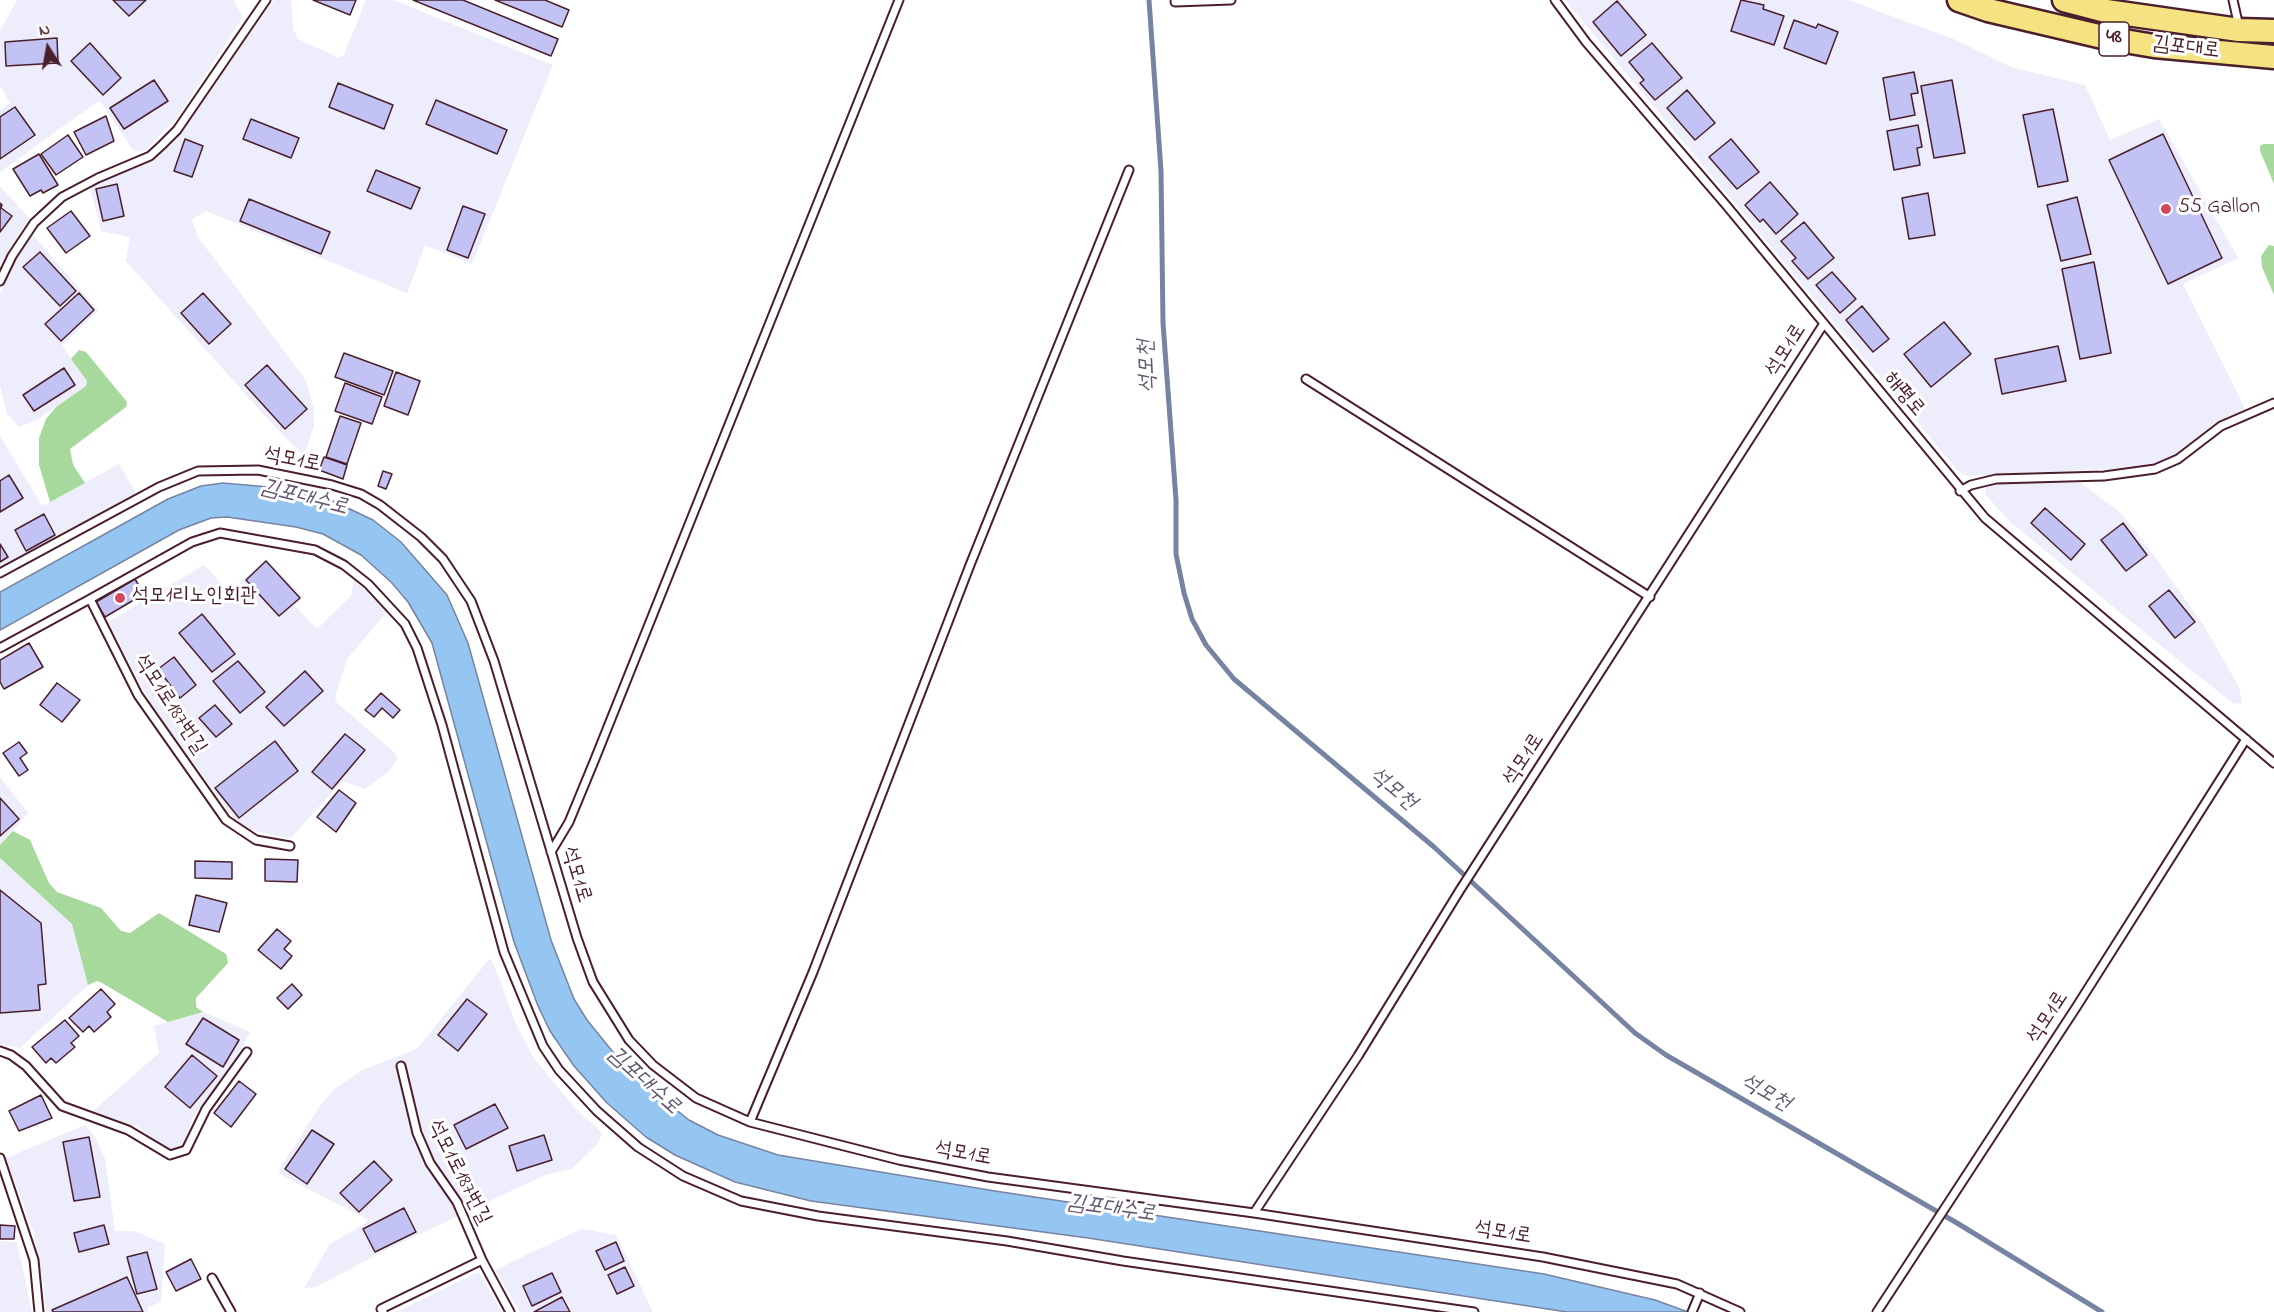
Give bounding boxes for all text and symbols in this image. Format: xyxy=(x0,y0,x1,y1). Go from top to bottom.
north arrow xyxy=(18,18,78,78)
text: N xyxy=(37,18,52,43)
road number: 48 xyxy=(2099,22,2129,56)
street label: 김포대로 xyxy=(2151,32,2221,66)
place label: 55 Gallon xyxy=(2178,196,2260,222)
marker: 55 Gallon xyxy=(2159,202,2173,216)
street label: 석모1로 xyxy=(1761,320,1813,382)
water label: 석모천 xyxy=(1134,339,1164,393)
street label: 해평로 xyxy=(1877,367,1929,423)
street label: 석모1로 xyxy=(261,443,323,479)
water label: 김포대수로 xyxy=(258,475,350,523)
place label: 석모1리노인회관 xyxy=(132,585,257,611)
marker: 석모1리노인회관 xyxy=(113,591,127,605)
street label: 석모1로187번길 xyxy=(127,650,211,760)
street label: 석모1로 xyxy=(1499,729,1551,791)
water label: 석모천 xyxy=(1363,763,1421,817)
street label: 석모1로 xyxy=(555,844,595,906)
street label: 석모1로 xyxy=(2023,987,2075,1049)
water label: 김포대수로 xyxy=(601,1043,685,1121)
water label: 석모천 xyxy=(1735,1069,1795,1119)
street label: 석모1로187번길 xyxy=(421,1116,495,1230)
street label: 석모1로 xyxy=(933,1138,993,1172)
water label: 김포대수로 xyxy=(1065,1191,1157,1229)
street label: 석모1로 xyxy=(1473,1217,1533,1251)

